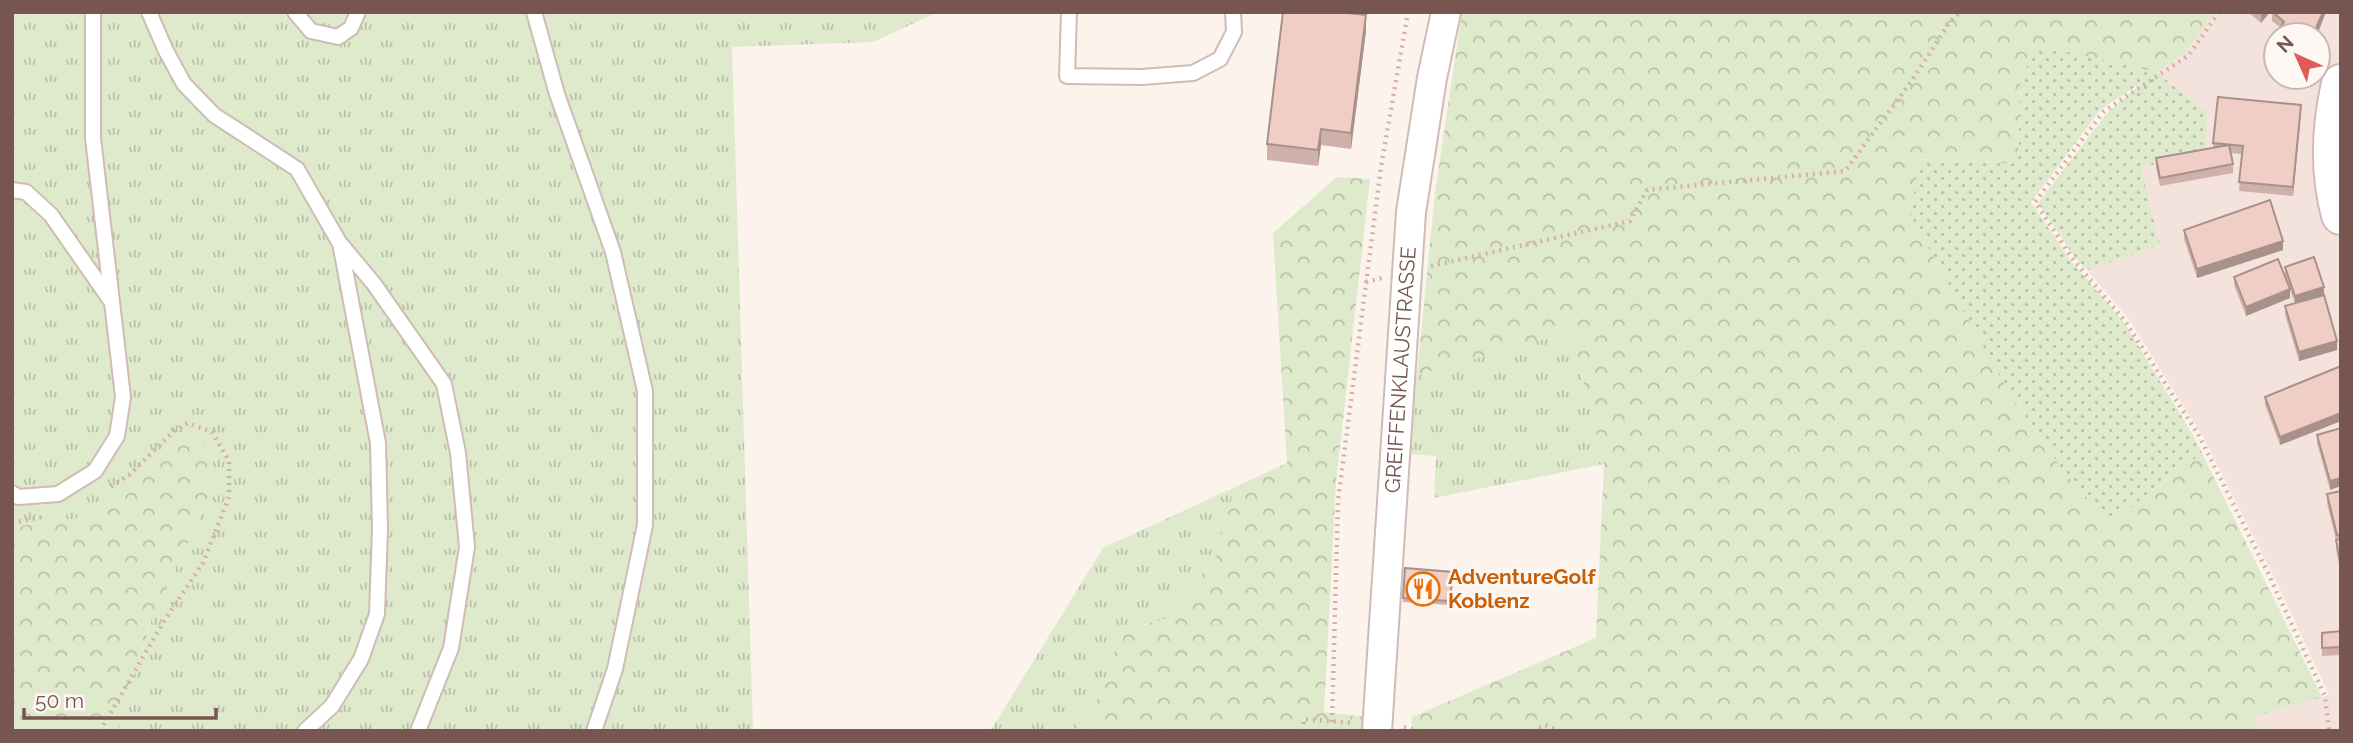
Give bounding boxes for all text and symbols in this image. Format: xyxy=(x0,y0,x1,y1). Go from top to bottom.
north arrow xyxy=(2262,21,2332,91)
text: N xyxy=(2272,31,2298,57)
street label: GREIFFENKLAUSTRASSE xyxy=(1380,246,1421,494)
place label: AdventureGolf Koblenz xyxy=(1448,564,1597,613)
restaurant icon: AdventureGolf Koblenz xyxy=(1404,570,1442,608)
scale bar xyxy=(24,676,217,720)
text: 50 m xyxy=(35,688,84,713)

